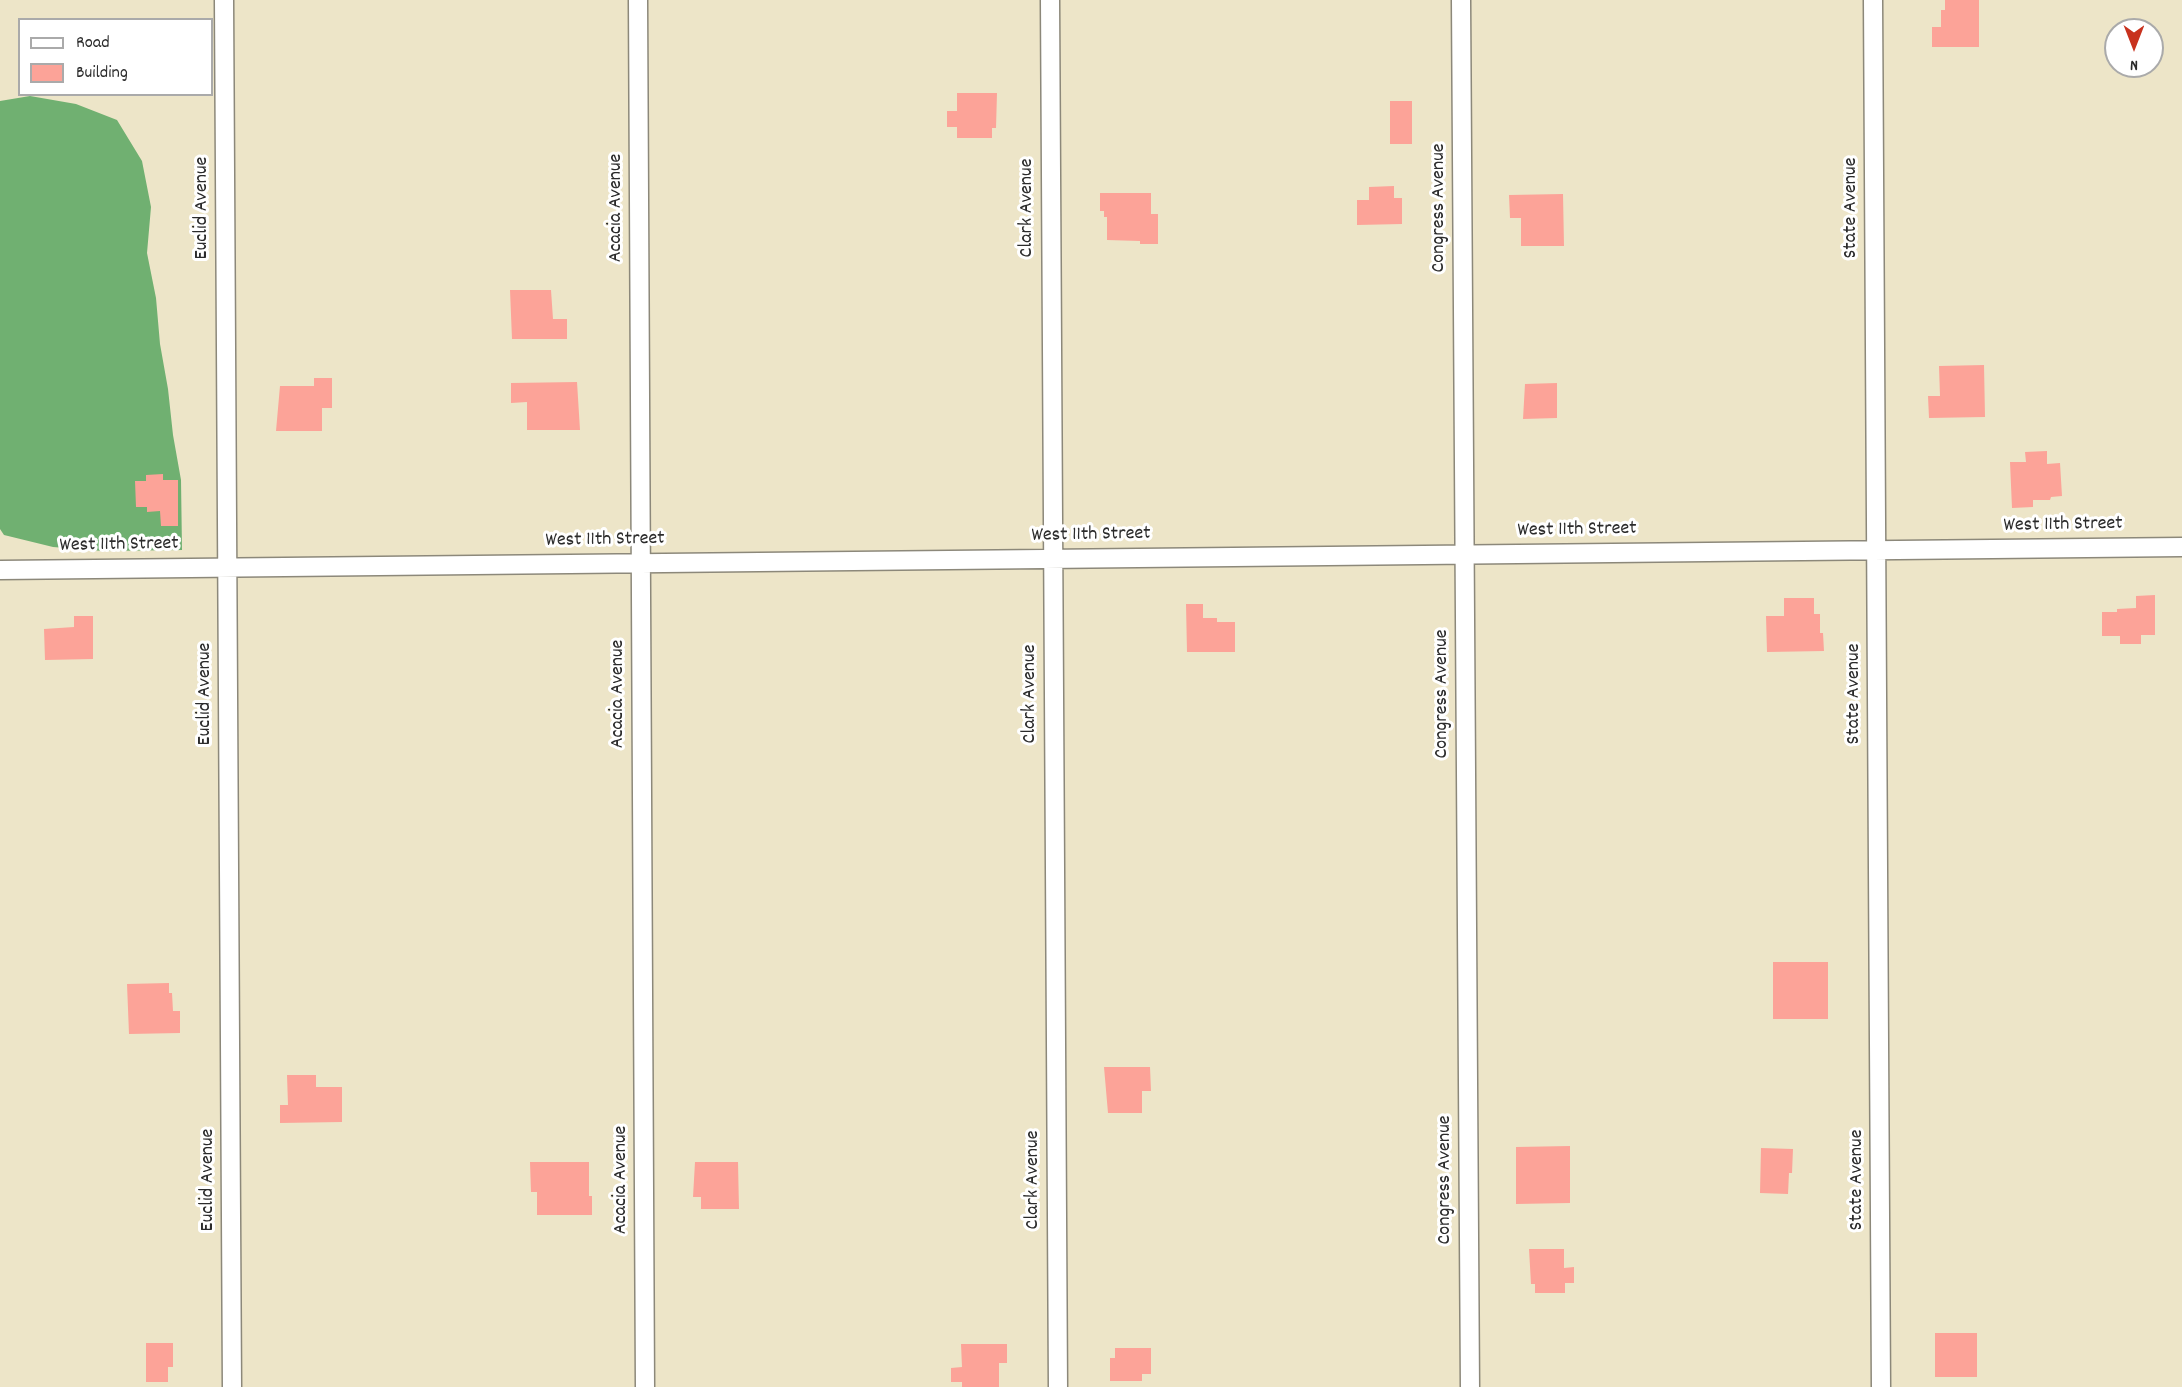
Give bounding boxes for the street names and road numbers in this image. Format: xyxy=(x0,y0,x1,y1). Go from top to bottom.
street label: Congress Avenue xyxy=(1428,143,1452,273)
street label: Acacia Avenue xyxy=(605,154,629,262)
street label: Euclid Avenue xyxy=(191,157,215,259)
street label: State Avenue xyxy=(1840,157,1864,259)
street label: Clark Avenue xyxy=(1016,159,1040,257)
street label: West 11th Street xyxy=(2003,513,2123,539)
street label: West 11th Street xyxy=(1517,518,1637,544)
street label: West 11th Street xyxy=(1031,523,1151,549)
street label: West 11th Street xyxy=(545,528,665,554)
street label: West 11th Street xyxy=(59,533,179,559)
street label: Congress Avenue xyxy=(1431,629,1455,759)
street label: Acacia Avenue xyxy=(607,640,631,748)
street label: Euclid Avenue xyxy=(194,643,218,745)
street label: State Avenue xyxy=(1843,643,1867,745)
street label: Clark Avenue xyxy=(1019,645,1043,743)
street label: Congress Avenue xyxy=(1434,1115,1458,1245)
street label: Acacia Avenue xyxy=(610,1126,634,1234)
street label: Euclid Avenue xyxy=(197,1129,221,1231)
street label: State Avenue xyxy=(1846,1129,1870,1231)
street label: Clark Avenue xyxy=(1022,1131,1046,1229)

